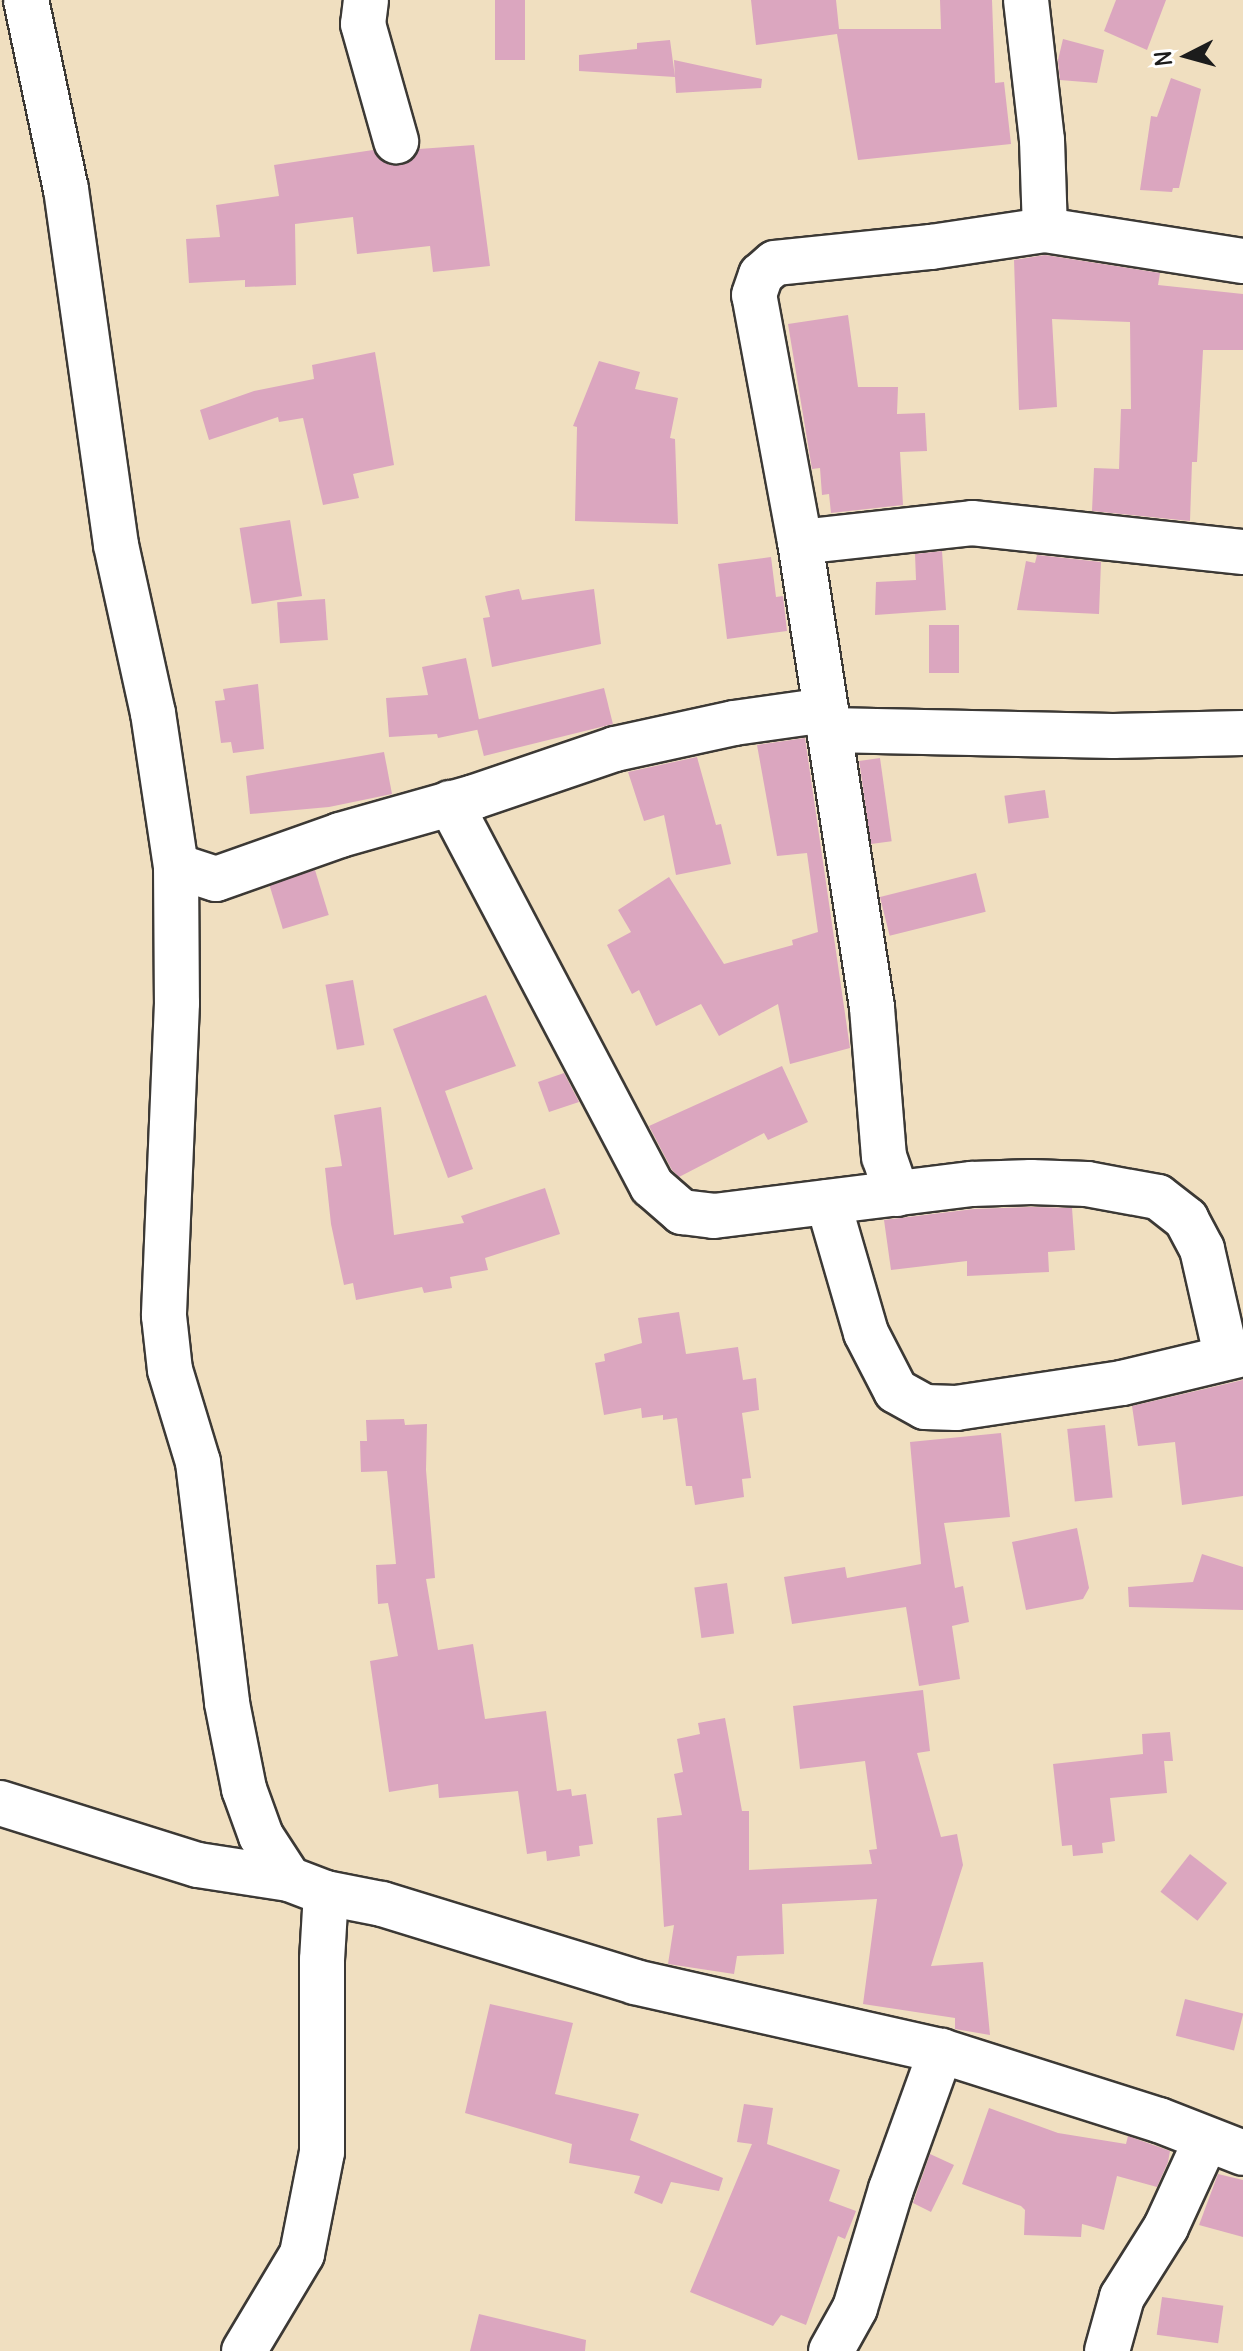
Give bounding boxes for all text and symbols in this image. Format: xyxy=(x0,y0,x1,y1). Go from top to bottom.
north arrow xyxy=(1147,16,1227,96)
text: N xyxy=(1148,49,1178,68)

